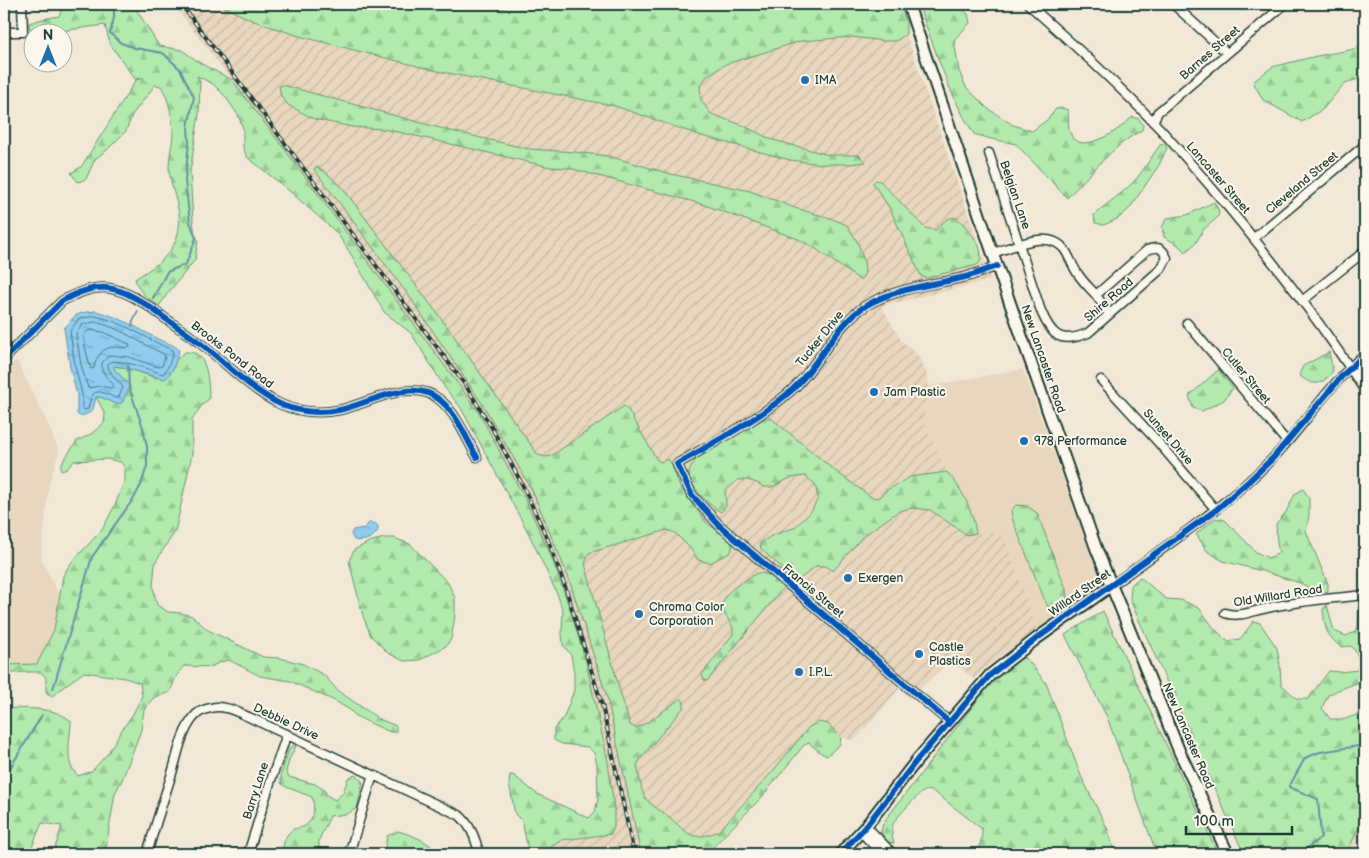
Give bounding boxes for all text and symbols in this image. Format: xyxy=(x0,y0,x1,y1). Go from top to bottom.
north arrow xyxy=(22,22,72,72)
street label: Barnes Street xyxy=(1177,22,1244,83)
text: N xyxy=(43,27,53,44)
place label: IMA xyxy=(815,73,837,88)
marker: IMA xyxy=(799,74,811,86)
street label: Lancaster Street xyxy=(1183,139,1253,217)
street label: Cleveland Street xyxy=(1263,148,1341,218)
street label: Belgian Lane xyxy=(996,159,1034,231)
street label: Shire Road xyxy=(1081,275,1137,325)
street label: New Lancaster Road xyxy=(1017,303,1069,415)
street label: Tucker Drive xyxy=(793,308,847,370)
street label: Brooks Pond Road xyxy=(188,318,276,392)
street label: Cutler Street xyxy=(1218,345,1274,407)
place label: Jam Plastic xyxy=(884,385,946,400)
marker: Jam Plastic xyxy=(868,386,880,398)
street label: Sunset Drive xyxy=(1140,406,1196,468)
place label: 978 Performance xyxy=(1034,434,1127,449)
marker: 978 Performance xyxy=(1018,435,1030,447)
street label: Francis Street xyxy=(779,561,847,621)
street label: Willard Street xyxy=(1046,566,1114,620)
place label: Exergen xyxy=(858,571,903,586)
marker: Exergen xyxy=(842,572,854,584)
street label: Old Willard Road xyxy=(1232,582,1324,610)
place label: Chroma Color Corporation xyxy=(649,600,725,629)
marker: Chroma Color Corporation xyxy=(633,608,645,620)
place label: Castle Plastics xyxy=(929,640,971,669)
marker: Castle Plastics xyxy=(913,648,925,660)
place label: I.P.L. xyxy=(809,665,833,680)
marker: I.P.L. xyxy=(793,666,805,678)
street label: New Lancaster Road xyxy=(1159,681,1217,791)
street label: Debbie Drive xyxy=(251,700,321,744)
street label: Barry Lane xyxy=(240,760,272,822)
scale bar xyxy=(1186,803,1293,835)
text: 100 m xyxy=(1194,812,1234,831)

